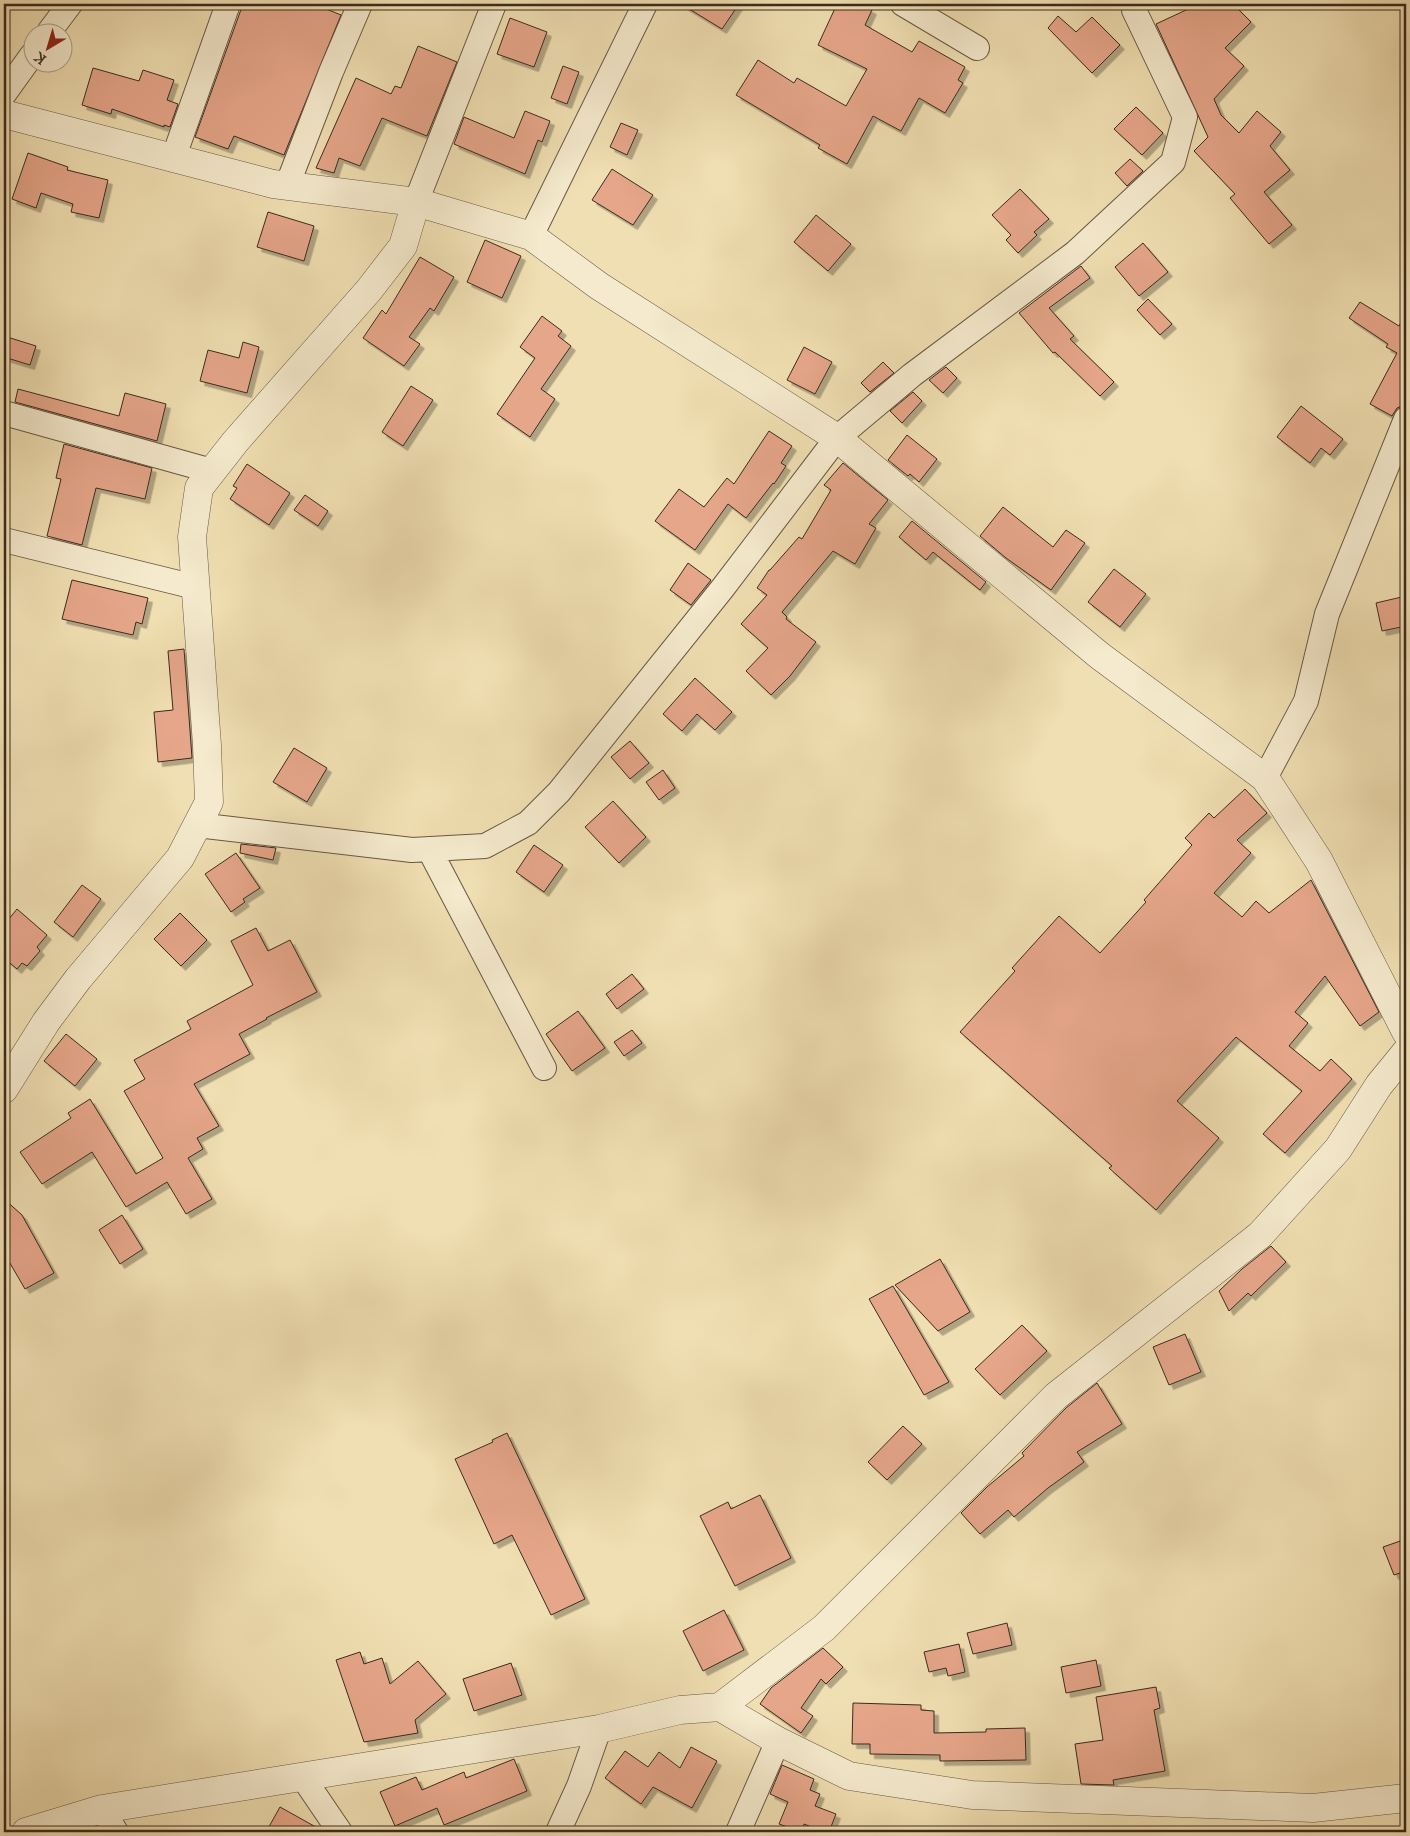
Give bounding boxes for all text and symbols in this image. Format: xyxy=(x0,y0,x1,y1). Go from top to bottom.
north arrow xyxy=(22,22,72,72)
text: K xyxy=(30,45,51,68)

